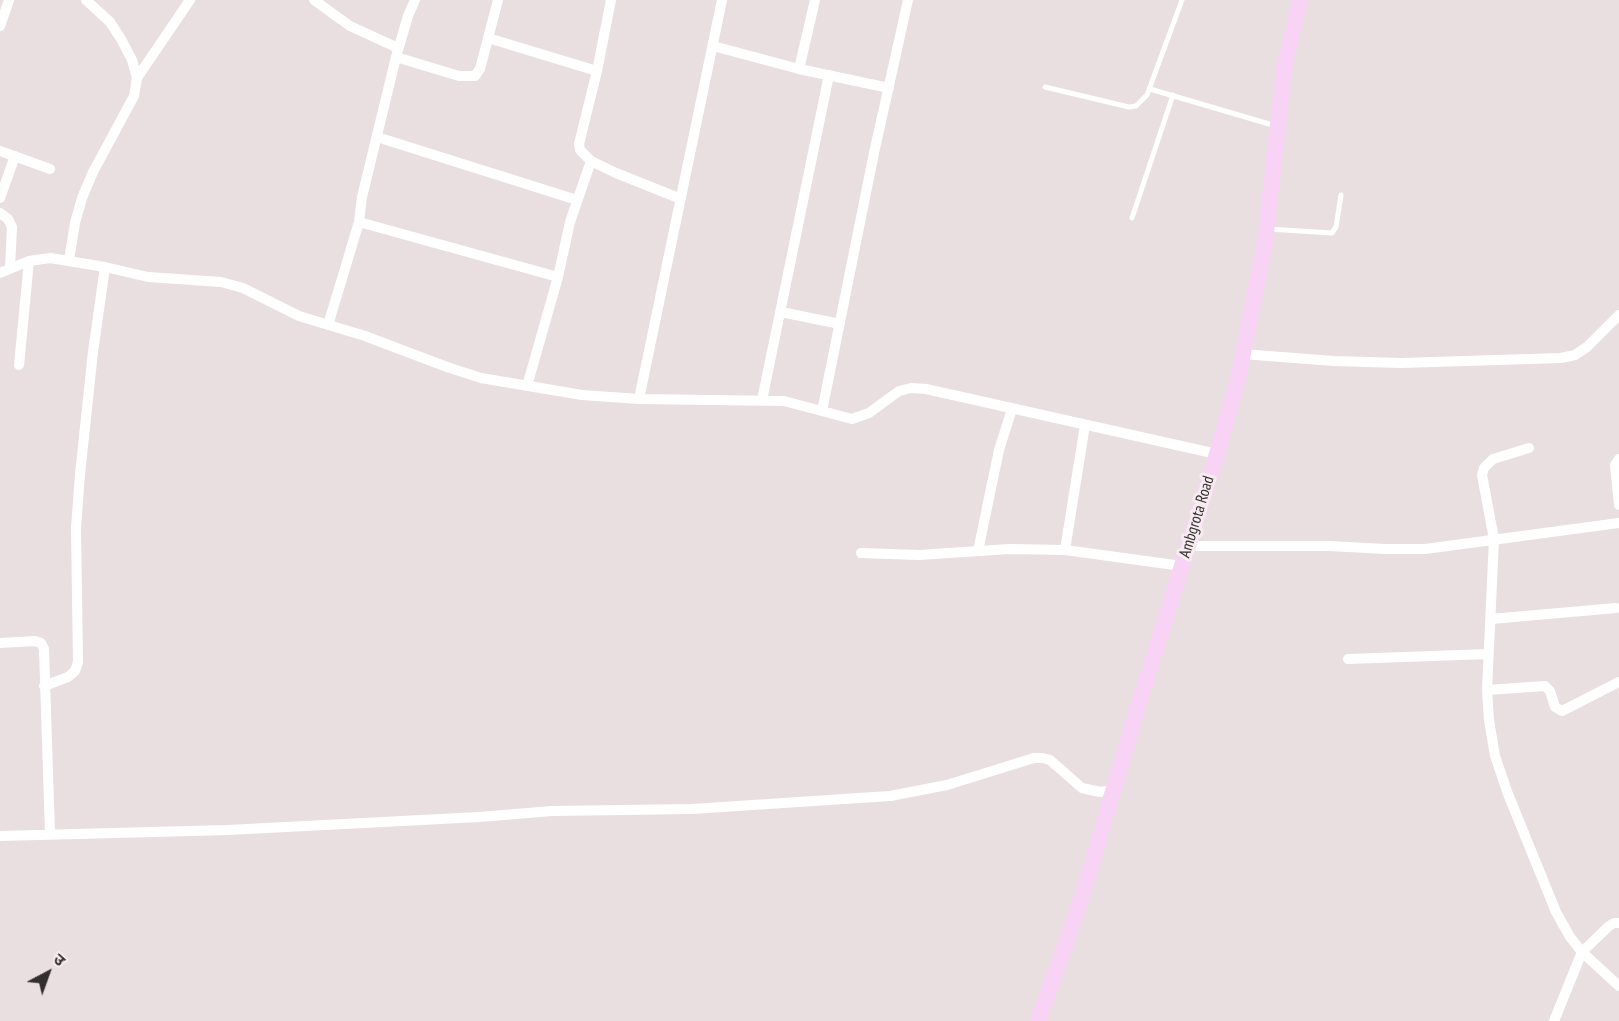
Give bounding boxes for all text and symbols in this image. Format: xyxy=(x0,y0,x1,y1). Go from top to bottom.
street label: Ambgrota Road xyxy=(1175,474,1219,560)
north arrow xyxy=(18,943,78,1003)
text: उ xyxy=(50,949,70,970)

